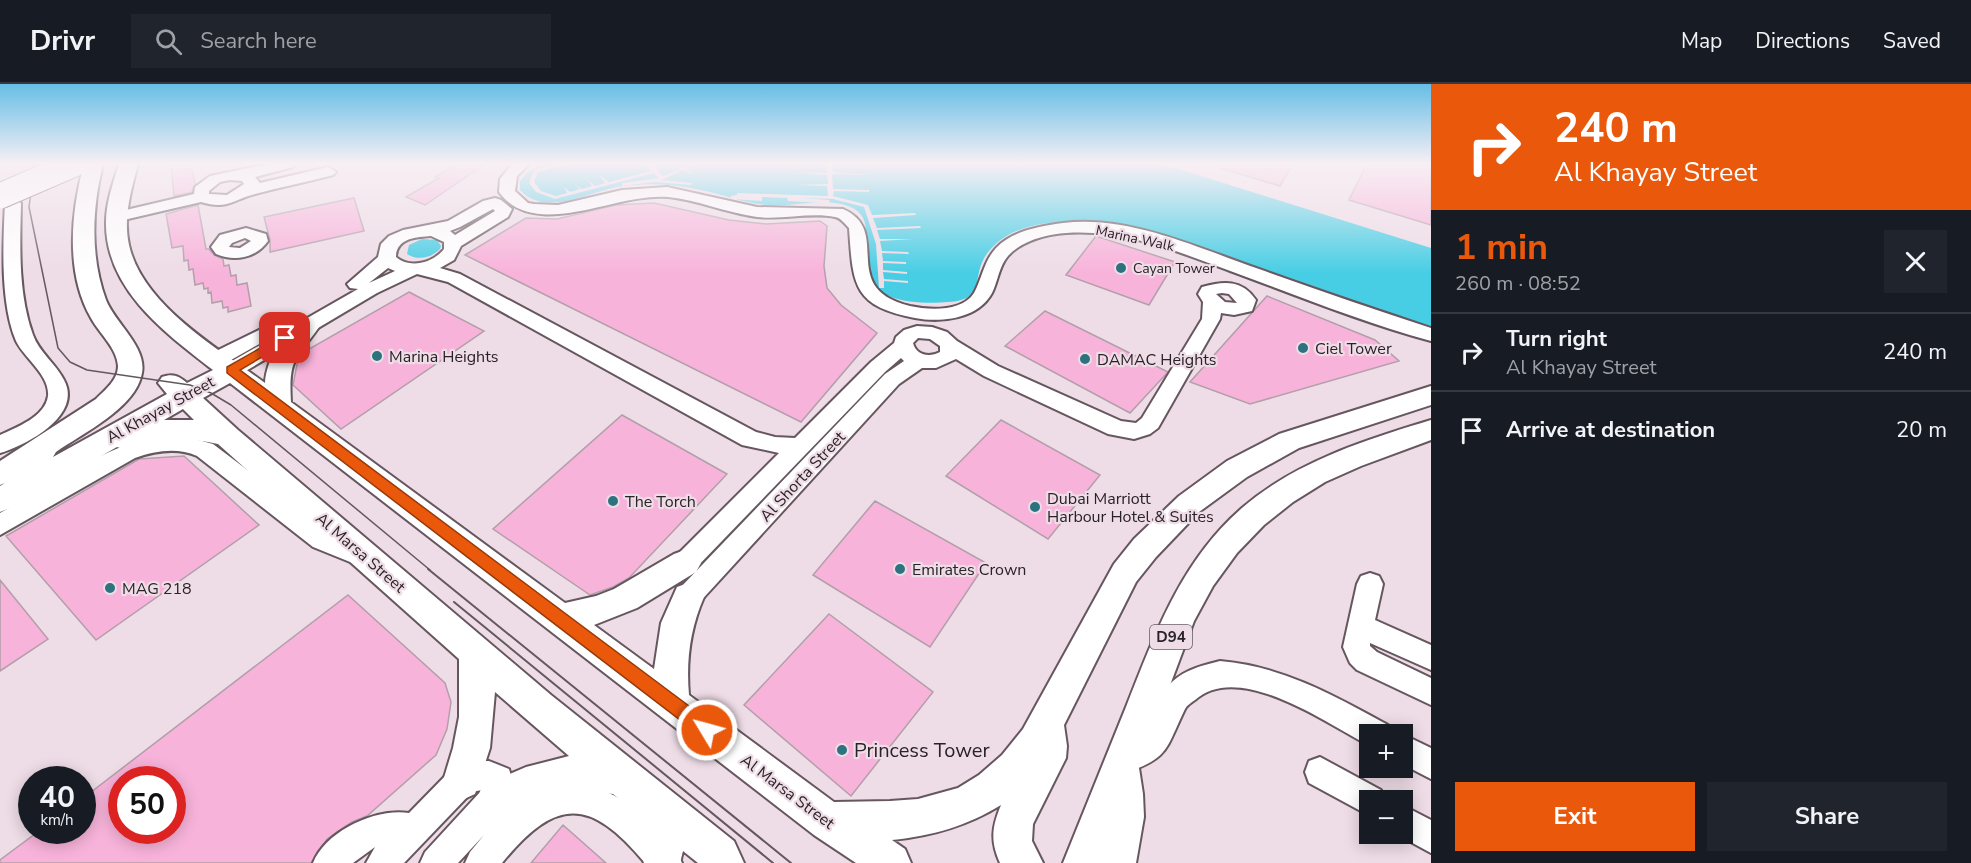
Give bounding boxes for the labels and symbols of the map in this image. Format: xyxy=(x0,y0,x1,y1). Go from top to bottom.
street label: Marina Walk xyxy=(1094,221,1177,256)
place label: Cayan Tower xyxy=(1133,259,1215,278)
marker: Cayan Tower xyxy=(1114,261,1128,275)
pin xyxy=(259,312,310,363)
place label: Ciel Tower xyxy=(1315,338,1392,360)
marker: Ciel Tower xyxy=(1296,341,1310,355)
place label: Marina Heights xyxy=(389,346,498,368)
marker: Marina Heights xyxy=(370,349,384,363)
place label: DAMAC Heights xyxy=(1097,349,1217,371)
marker: DAMAC Heights xyxy=(1078,352,1092,366)
street label: Al Khayay Street xyxy=(102,371,219,449)
street label: Al Shorta Street xyxy=(755,426,851,527)
place label: Dubai Marriott Harbour Hotel & Suites xyxy=(1047,488,1214,528)
place label: The Torch xyxy=(625,491,696,513)
marker: The Torch xyxy=(606,494,620,508)
marker: Dubai Marriott Harbour Hotel & Suites xyxy=(1028,500,1042,514)
street label: Al Marsa Street xyxy=(311,508,410,598)
place label: Emirates Crown xyxy=(912,559,1026,581)
marker: Emirates Crown xyxy=(893,562,907,576)
place label: MAG 218 xyxy=(122,578,192,600)
marker: MAG 218 xyxy=(103,581,117,595)
road number: D94 xyxy=(1150,625,1192,649)
position arrow xyxy=(675,698,739,762)
place label: Princess Tower xyxy=(854,737,990,764)
marker: Princess Tower xyxy=(835,743,849,757)
street label: Al Marsa Street xyxy=(736,749,839,835)
speed limit sign: 50 xyxy=(108,766,186,844)

